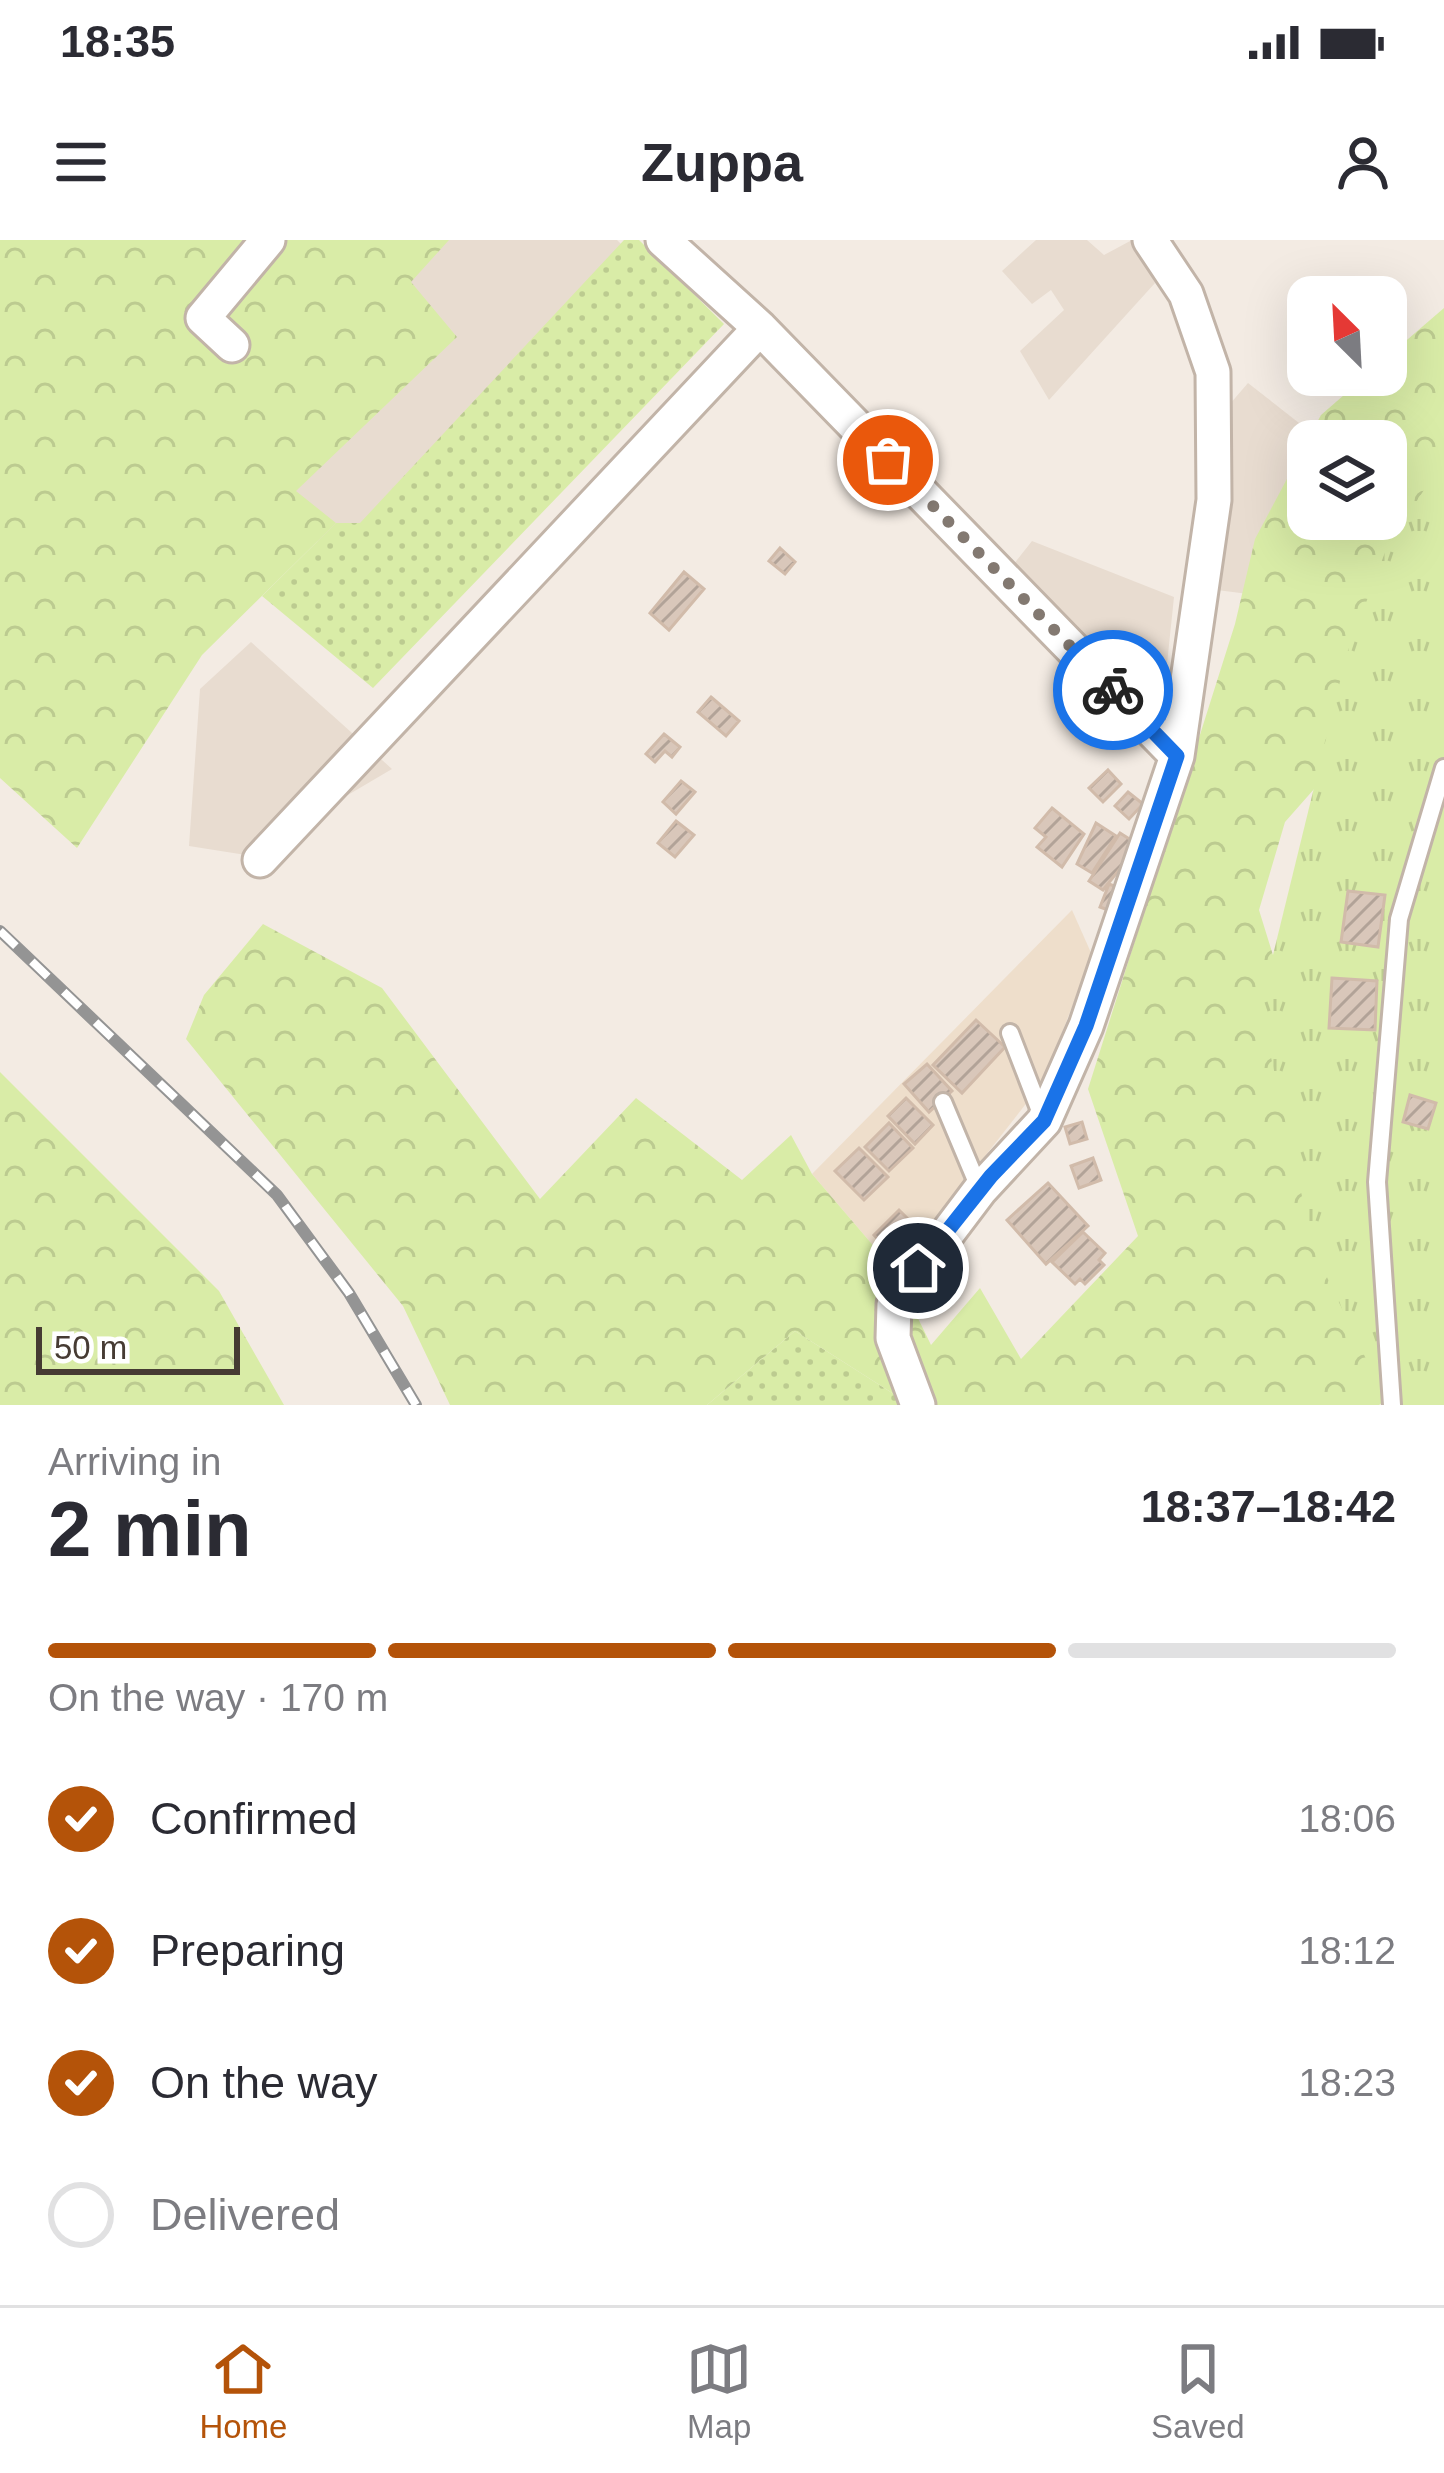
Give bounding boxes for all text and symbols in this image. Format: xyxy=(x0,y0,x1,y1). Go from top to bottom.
text: 18:35 xyxy=(60,16,175,67)
icon: menu xyxy=(48,129,114,195)
icon: person xyxy=(1330,129,1396,195)
text: Zuppa xyxy=(641,132,803,192)
north arrow xyxy=(1287,276,1407,396)
map controls xyxy=(1287,276,1407,540)
pin xyxy=(837,409,939,511)
button: layers xyxy=(1287,420,1407,540)
icon: bag xyxy=(855,427,921,493)
courier xyxy=(1053,630,1173,750)
icon: bike xyxy=(1080,657,1146,723)
pin xyxy=(867,1217,969,1319)
icon: home xyxy=(885,1235,951,1301)
scale bar xyxy=(36,1321,240,1374)
text: 50 m xyxy=(54,1329,127,1366)
text: Arriving in xyxy=(48,1440,221,1483)
text: 18:37–18:42 xyxy=(1141,1481,1396,1532)
text: 2 min xyxy=(48,1485,252,1573)
text: On the way · 170 m xyxy=(48,1676,388,1719)
icon: check xyxy=(48,1786,114,1852)
text: Confirmed xyxy=(150,1793,358,1844)
text: 18:06 xyxy=(1298,1797,1396,1840)
icon: check xyxy=(48,1918,114,1984)
text: Preparing xyxy=(150,1925,345,1976)
text: 18:12 xyxy=(1298,1929,1396,1972)
icon: check xyxy=(48,2050,114,2116)
text: On the way xyxy=(150,2057,378,2108)
text: 18:23 xyxy=(1298,2061,1396,2104)
text: Delivered xyxy=(150,2189,340,2240)
tab: Home xyxy=(199,2336,287,2446)
tab: Map xyxy=(686,2336,752,2446)
tab: Saved xyxy=(1151,2336,1245,2446)

